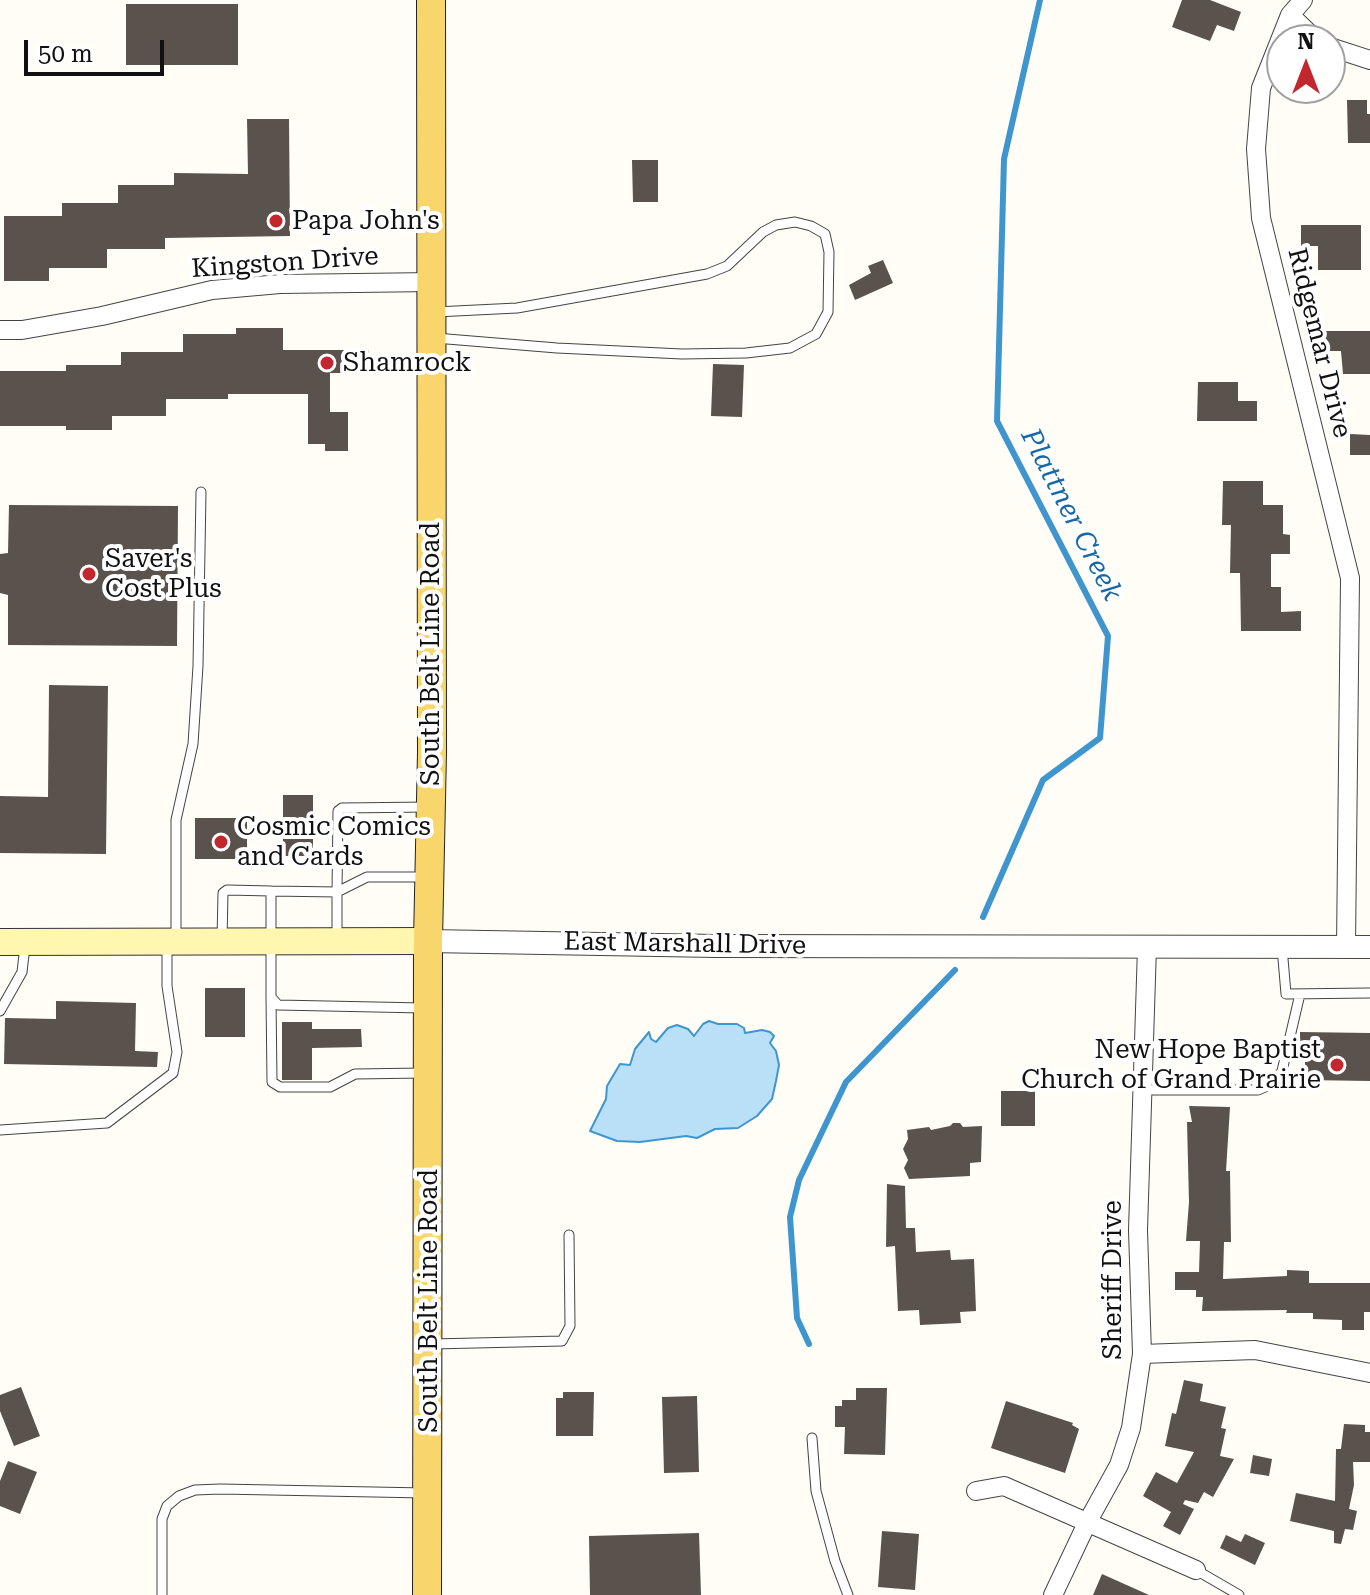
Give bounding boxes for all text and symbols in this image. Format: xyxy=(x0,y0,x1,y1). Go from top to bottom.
scale bar xyxy=(28,24,168,74)
north arrow xyxy=(1266,24,1346,104)
text: N xyxy=(1298,29,1314,54)
text: 50 m xyxy=(38,40,93,68)
place label: Papa John's xyxy=(292,205,440,237)
marker: Papa John's xyxy=(267,212,285,230)
street label: Kingston Drive xyxy=(190,241,380,285)
street label: Ridgemar Drive xyxy=(1280,245,1358,441)
place label: Shamrock xyxy=(343,347,471,379)
marker: Shamrock xyxy=(318,354,336,372)
water label: Plattner Creek xyxy=(1013,423,1129,607)
street label: South Belt Line Road xyxy=(415,522,447,786)
place label: Saver's Cost Plus xyxy=(105,543,222,604)
marker: Saver's Cost Plus xyxy=(80,565,98,583)
place label: Cosmic Comics and Cards xyxy=(237,811,431,872)
marker: Cosmic Comics and Cards xyxy=(212,833,230,851)
street label: East Marshall Drive xyxy=(563,926,807,962)
place label: New Hope Baptist Church of Grand Prairie xyxy=(1021,1034,1321,1096)
marker: New Hope Baptist Church of Grand Prairie xyxy=(1328,1056,1346,1074)
street label: South Belt Line Road xyxy=(413,1169,445,1433)
street label: Sheriff Drive xyxy=(1097,1200,1129,1360)

